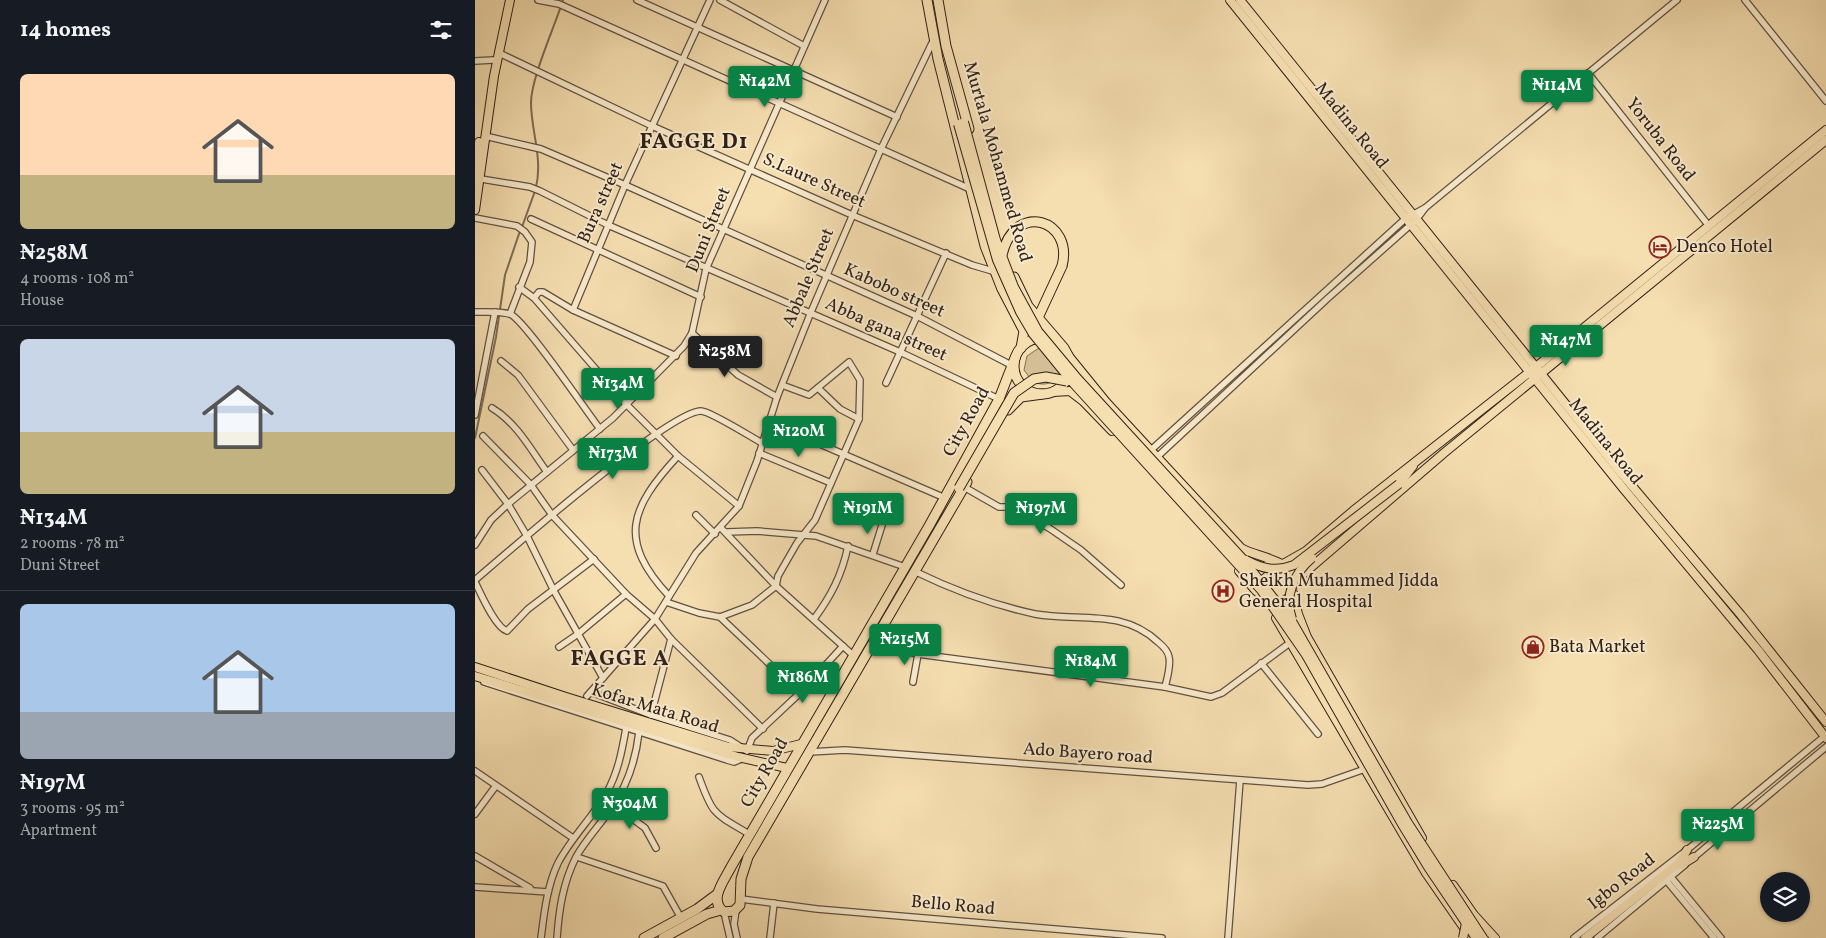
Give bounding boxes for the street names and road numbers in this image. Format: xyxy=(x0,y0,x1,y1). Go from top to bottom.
street label: Murtala Mohammed Road xyxy=(956,59,1038,265)
street label: Madina Road xyxy=(1308,77,1394,175)
street label: Yoruba Road xyxy=(1619,93,1701,187)
street label: S.Laure Street xyxy=(759,147,869,215)
street label: Bura street xyxy=(572,158,630,248)
street label: Duni Street xyxy=(681,183,737,277)
street label: Abbale Street xyxy=(777,224,841,332)
street label: Kabobo street xyxy=(839,258,949,324)
street label: Abba gana street xyxy=(821,292,951,368)
street label: City Road xyxy=(937,382,997,462)
street label: Madina Road xyxy=(1562,393,1648,491)
street label: Kofar Mata Road xyxy=(588,678,722,740)
street label: City Road xyxy=(735,733,795,813)
street label: Ado Bayero road xyxy=(1022,737,1154,771)
street label: Igbo Road xyxy=(1583,848,1661,916)
street label: Bello Road xyxy=(910,890,996,922)

